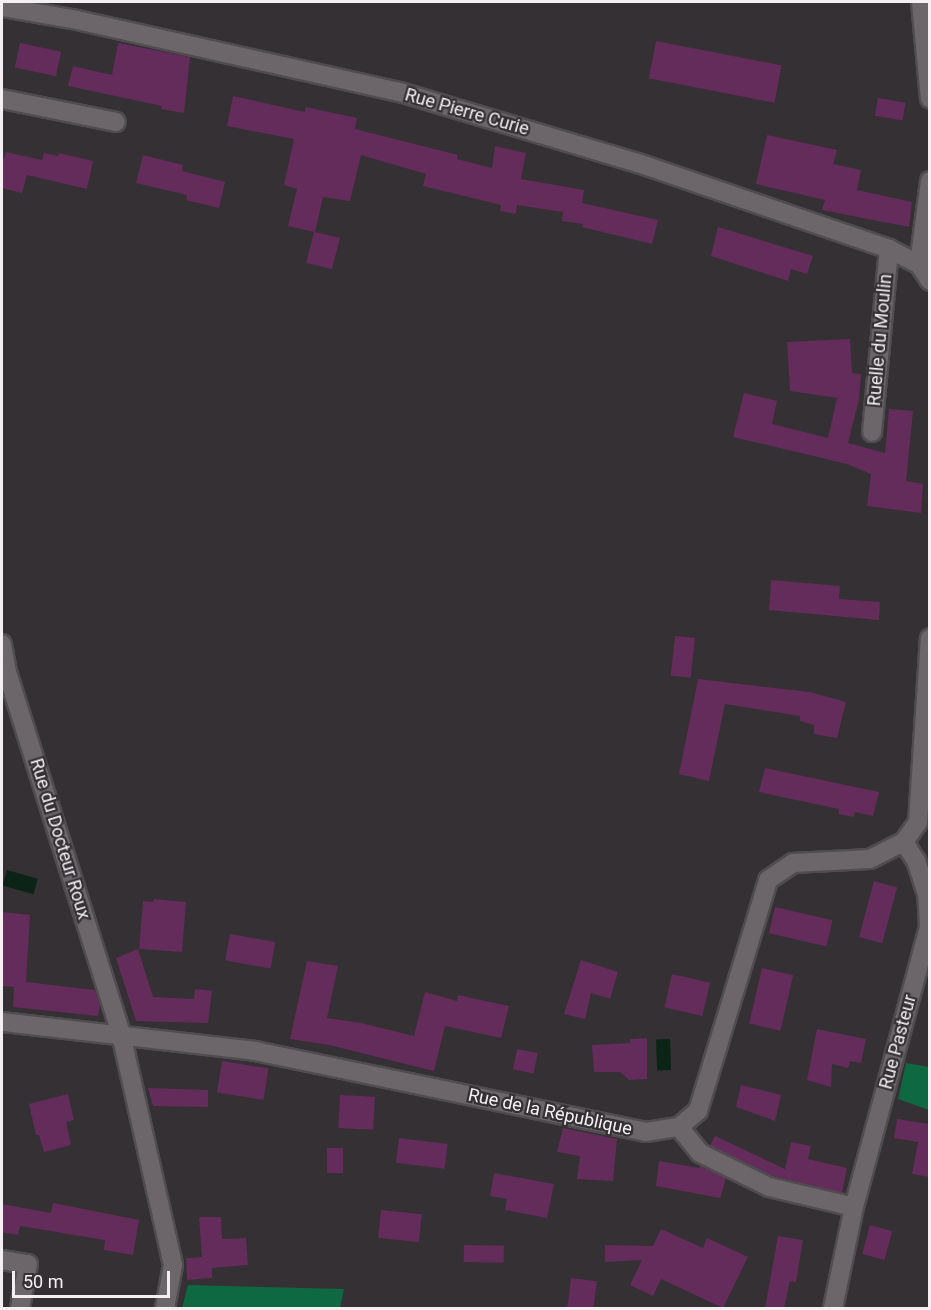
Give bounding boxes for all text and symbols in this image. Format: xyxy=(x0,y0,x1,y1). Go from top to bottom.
street label: Rue Pierre Curie xyxy=(403,84,531,140)
street label: Ruelle du Moulin xyxy=(863,273,897,407)
street label: Rue du Docteur Roux xyxy=(25,756,95,922)
street label: Rue Pasteur xyxy=(875,992,921,1092)
street label: Rue de la République xyxy=(466,1084,634,1140)
scale bar xyxy=(15,1259,172,1297)
text: 50 m xyxy=(23,1271,63,1292)

